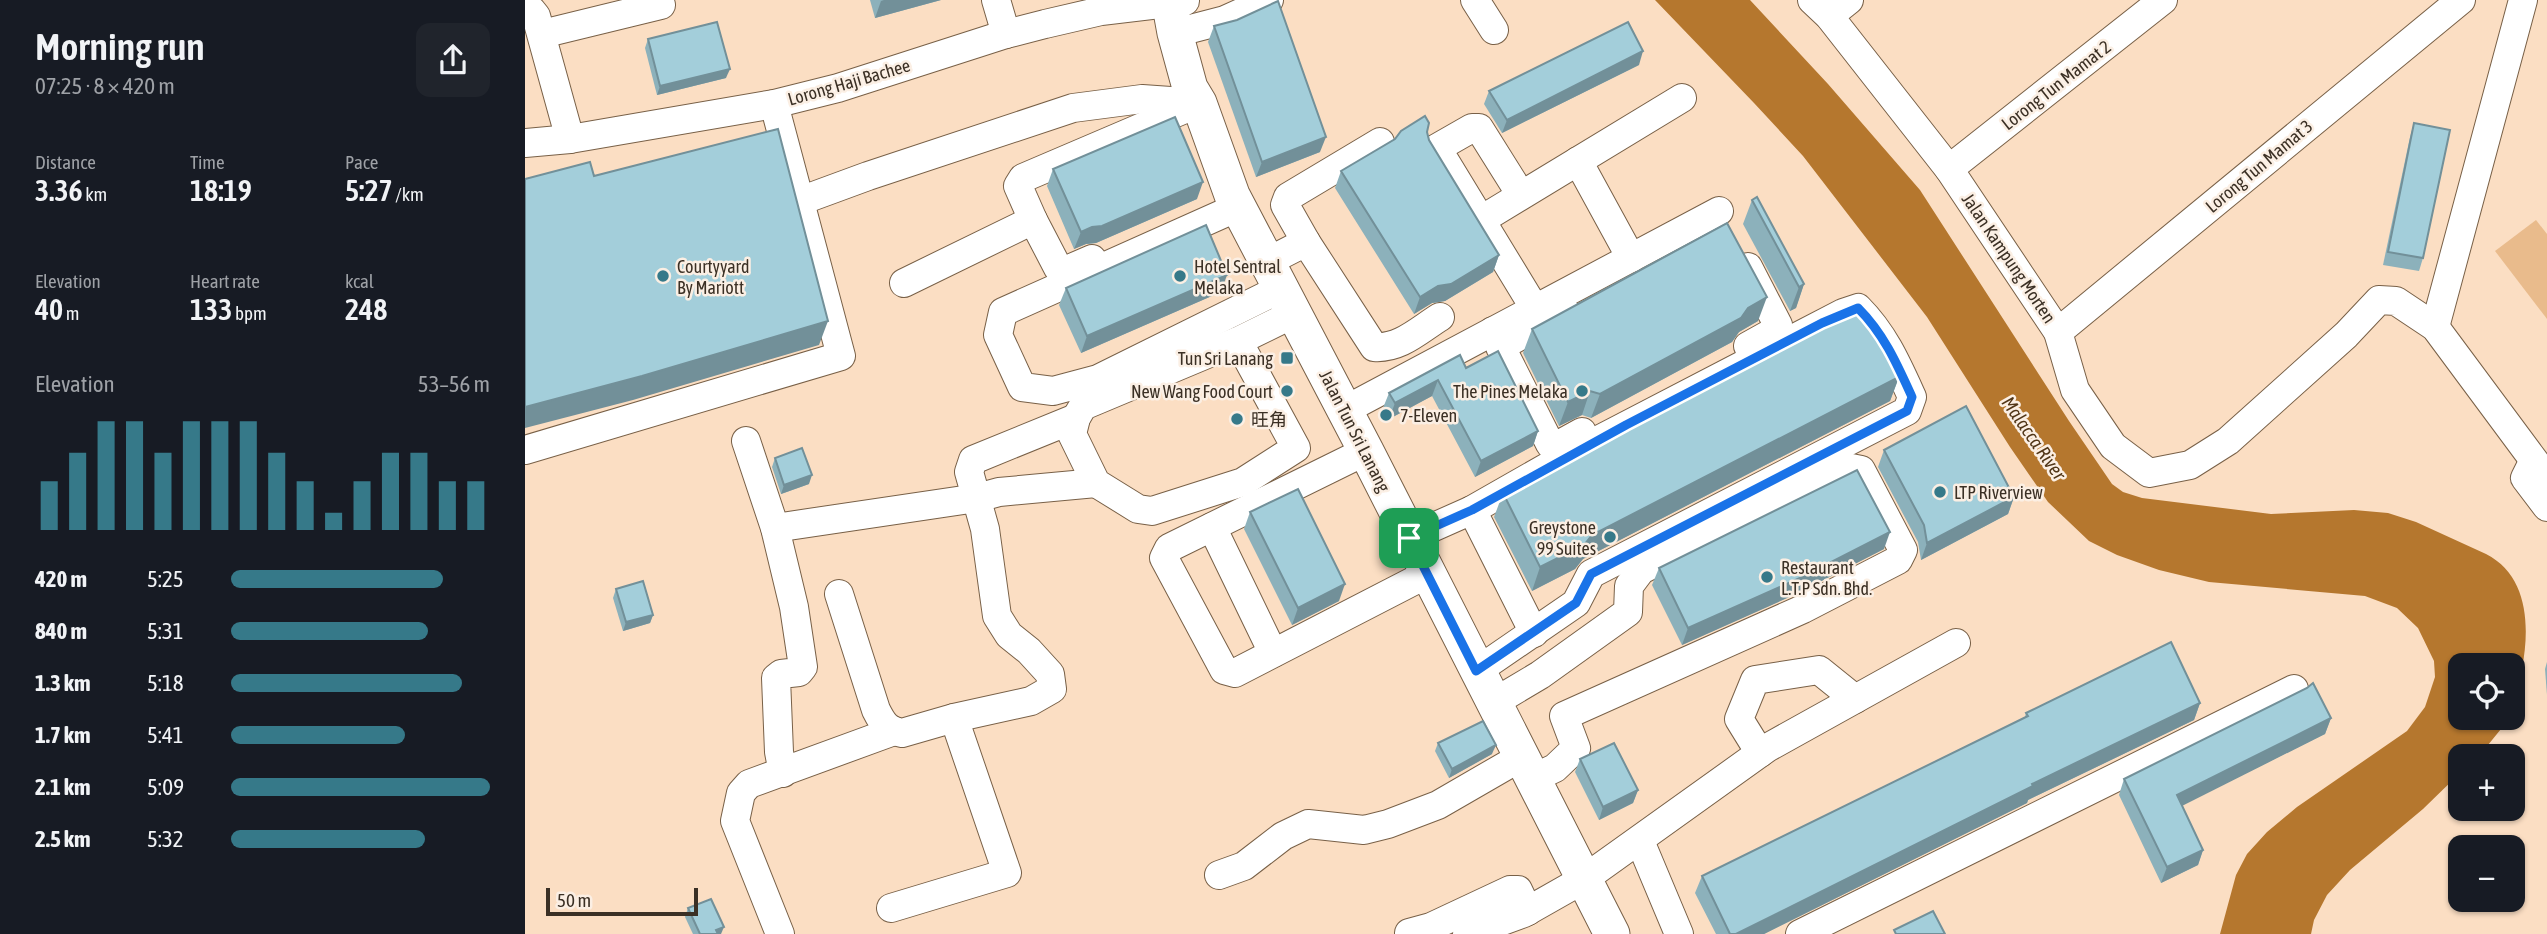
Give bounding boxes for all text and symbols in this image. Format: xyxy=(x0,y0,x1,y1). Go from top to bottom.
button: share xyxy=(416,23,490,97)
text: Morning run xyxy=(35,25,205,68)
street label: Lorong Tun Mamat 2 xyxy=(1997,36,2115,134)
street label: Lorong Haji Bachee xyxy=(785,55,913,109)
text: 07:25 · 8 × 420 m xyxy=(35,73,175,99)
street label: Lorong Tun Mamat 3 xyxy=(2201,115,2317,217)
text: Distance xyxy=(35,151,96,173)
text: Time xyxy=(190,151,225,173)
text: Pace xyxy=(345,151,378,173)
text: 3.36 xyxy=(35,173,83,207)
text: 18:19 xyxy=(190,173,252,207)
text: 5:27 xyxy=(345,173,393,207)
text: km xyxy=(83,183,107,205)
text: /km xyxy=(393,183,424,205)
street label: Jalan Kampung Morten xyxy=(1958,189,2060,327)
place label: Courtyyard By Mariott xyxy=(677,256,749,298)
place label: Hotel Sentral Melaka xyxy=(1194,256,1281,298)
marker: Courtyyard By Mariott xyxy=(655,268,671,284)
marker: Hotel Sentral Melaka xyxy=(1172,268,1188,284)
text: Elevation xyxy=(35,270,101,292)
text: Heart rate xyxy=(190,270,260,292)
text: kcal xyxy=(345,270,374,292)
text: 40 xyxy=(35,292,63,326)
text: 133 xyxy=(190,292,232,326)
text: 248 xyxy=(345,292,387,326)
text: m xyxy=(63,302,80,324)
text: bpm xyxy=(232,302,267,324)
place label: Tun Sri Lanang xyxy=(1178,348,1273,369)
marker: Tun Sri Lanang xyxy=(1279,350,1295,366)
street label: Jalan Tun Sri Lanang xyxy=(1315,367,1395,496)
text: Elevation xyxy=(35,371,115,397)
text: 53–56 m xyxy=(418,371,490,397)
place label: New Wang Food Court xyxy=(1131,381,1273,402)
place label: The Pines Melaka xyxy=(1453,381,1568,402)
marker: New Wang Food Court xyxy=(1279,383,1295,399)
marker: The Pines Melaka xyxy=(1574,383,1590,399)
water label: Malacca River xyxy=(1997,392,2071,485)
place label: 7-Eleven xyxy=(1400,405,1457,426)
marker: 7-Eleven xyxy=(1378,407,1394,423)
place label: 旺角 xyxy=(1251,409,1287,430)
marker: 旺角 xyxy=(1229,411,1245,427)
place label: LTP Riverview xyxy=(1954,482,2043,503)
marker: LTP Riverview xyxy=(1932,484,1948,500)
pin xyxy=(1379,508,1439,568)
place label: Greystone 99 Suites xyxy=(1529,517,1596,559)
icon: arrive xyxy=(1390,519,1428,557)
marker: Greystone 99 Suites xyxy=(1602,529,1618,545)
place label: Restaurant L.T.P Sdn. Bhd. xyxy=(1781,557,1872,599)
text: 420 m xyxy=(35,566,87,592)
text: 5:25 xyxy=(147,566,184,592)
marker: Restaurant L.T.P Sdn. Bhd. xyxy=(1759,569,1775,585)
text: 840 m xyxy=(35,618,87,644)
text: 5:31 xyxy=(147,618,184,644)
map controls xyxy=(2448,653,2525,912)
button: locate xyxy=(2448,653,2525,730)
text: 1.3 km xyxy=(35,670,91,696)
text: 5:18 xyxy=(147,670,184,696)
text: 1.7 km xyxy=(35,722,91,748)
text: 5:41 xyxy=(147,722,184,748)
button: + xyxy=(2448,744,2525,821)
text: 2.1 km xyxy=(35,774,91,800)
text: 5:09 xyxy=(147,774,184,800)
text: 2.5 km xyxy=(35,826,91,852)
text: 5:32 xyxy=(147,826,184,852)
button: − xyxy=(2448,835,2525,912)
scale bar xyxy=(546,885,698,917)
text: 50 m xyxy=(557,889,591,911)

